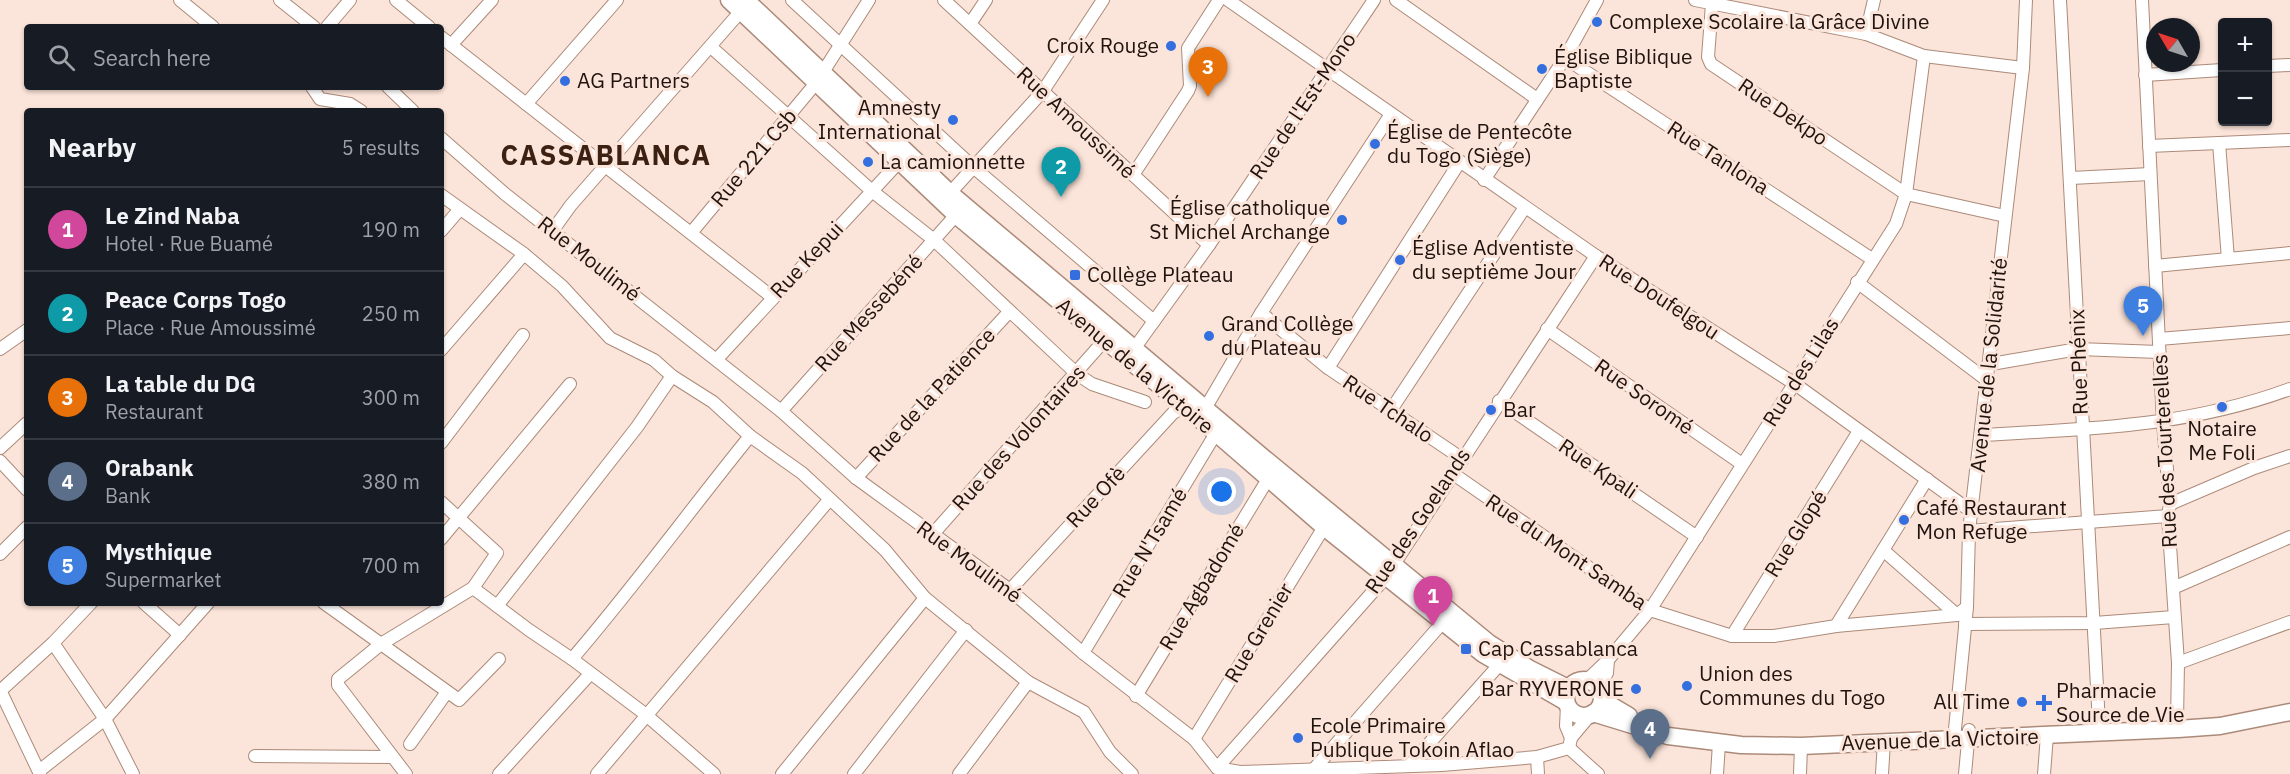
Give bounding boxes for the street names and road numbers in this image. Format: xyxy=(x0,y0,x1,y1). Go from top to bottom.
street label: Rue de l'Est-Mono xyxy=(1243,27,1362,184)
street label: Rue Amoussimé xyxy=(1011,60,1142,185)
street label: Rue Dekpo xyxy=(1733,71,1834,151)
street label: Rue 221 Csb xyxy=(704,102,803,212)
street label: Rue Tanlona xyxy=(1662,114,1775,201)
street label: Rue Moulimé xyxy=(532,209,647,307)
street label: Rue Kepui xyxy=(763,215,849,304)
street label: Rue Messebéné xyxy=(808,247,929,377)
street label: Rue Doufelgou xyxy=(1594,247,1725,346)
street label: Avenue de la Solidarité xyxy=(1963,256,2013,474)
street label: Avenue de la Victoire xyxy=(1051,291,1220,439)
street label: Rue Phénix xyxy=(2062,308,2094,415)
street label: Rue des Lilas xyxy=(1756,312,1845,431)
street label: Rue de la Patience xyxy=(862,321,1001,468)
street label: Rue Soromé xyxy=(1589,352,1700,441)
street label: Rue des Tourterelles xyxy=(2145,353,2183,549)
street label: Rue des Volontaires xyxy=(945,358,1091,516)
street label: Rue Tchalo xyxy=(1338,368,1439,449)
street label: Rue Kpali xyxy=(1554,432,1643,505)
street label: Rue des Goelands xyxy=(1358,442,1476,599)
street label: Rue Ofè xyxy=(1059,459,1131,533)
street label: Rue N'Tsamé xyxy=(1105,482,1193,603)
street label: Rue Glopé xyxy=(1757,485,1833,582)
street label: Rue du Mont Samba xyxy=(1480,487,1653,616)
street label: Rue Moulimé xyxy=(911,514,1028,609)
street label: Rue Agbadomé xyxy=(1152,518,1250,655)
street label: Rue Grenier xyxy=(1217,577,1299,688)
street label: Avenue de la Victoire xyxy=(1841,722,2039,756)

